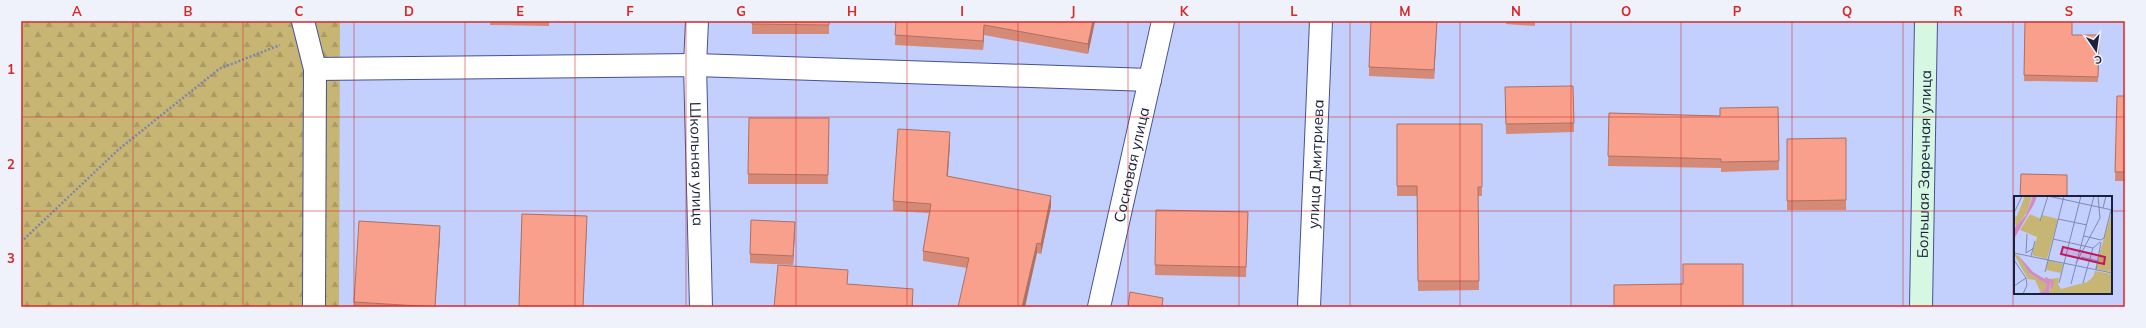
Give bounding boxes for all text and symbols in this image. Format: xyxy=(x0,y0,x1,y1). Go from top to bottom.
text: A xyxy=(72,3,82,19)
text: B xyxy=(184,3,193,19)
text: C xyxy=(295,3,304,19)
text: D xyxy=(404,3,414,19)
text: E xyxy=(516,3,524,19)
text: F xyxy=(626,3,634,19)
text: G xyxy=(736,3,746,19)
text: H xyxy=(847,3,857,19)
text: I xyxy=(960,3,964,19)
text: J xyxy=(1071,3,1075,19)
text: K xyxy=(1180,3,1190,19)
text: L xyxy=(1290,3,1298,19)
text: M xyxy=(1399,3,1411,19)
text: N xyxy=(1511,3,1521,19)
text: O xyxy=(1621,3,1631,19)
text: P xyxy=(1733,3,1742,19)
text: Q xyxy=(1842,3,1852,19)
text: R xyxy=(1953,3,1963,19)
text: S xyxy=(2065,3,2073,19)
north arrow xyxy=(2076,30,2116,70)
text: С xyxy=(2093,52,2104,68)
text: 1 xyxy=(7,61,15,77)
street label: Большая Заречная улица xyxy=(1912,70,1935,258)
street label: улица Дмитриева xyxy=(1303,99,1327,229)
street label: Школьная улица xyxy=(686,102,708,226)
street label: Сосновая улица xyxy=(1109,105,1153,224)
text: 2 xyxy=(7,156,15,172)
inset map xyxy=(2014,196,2112,294)
text: 3 xyxy=(7,250,15,266)

